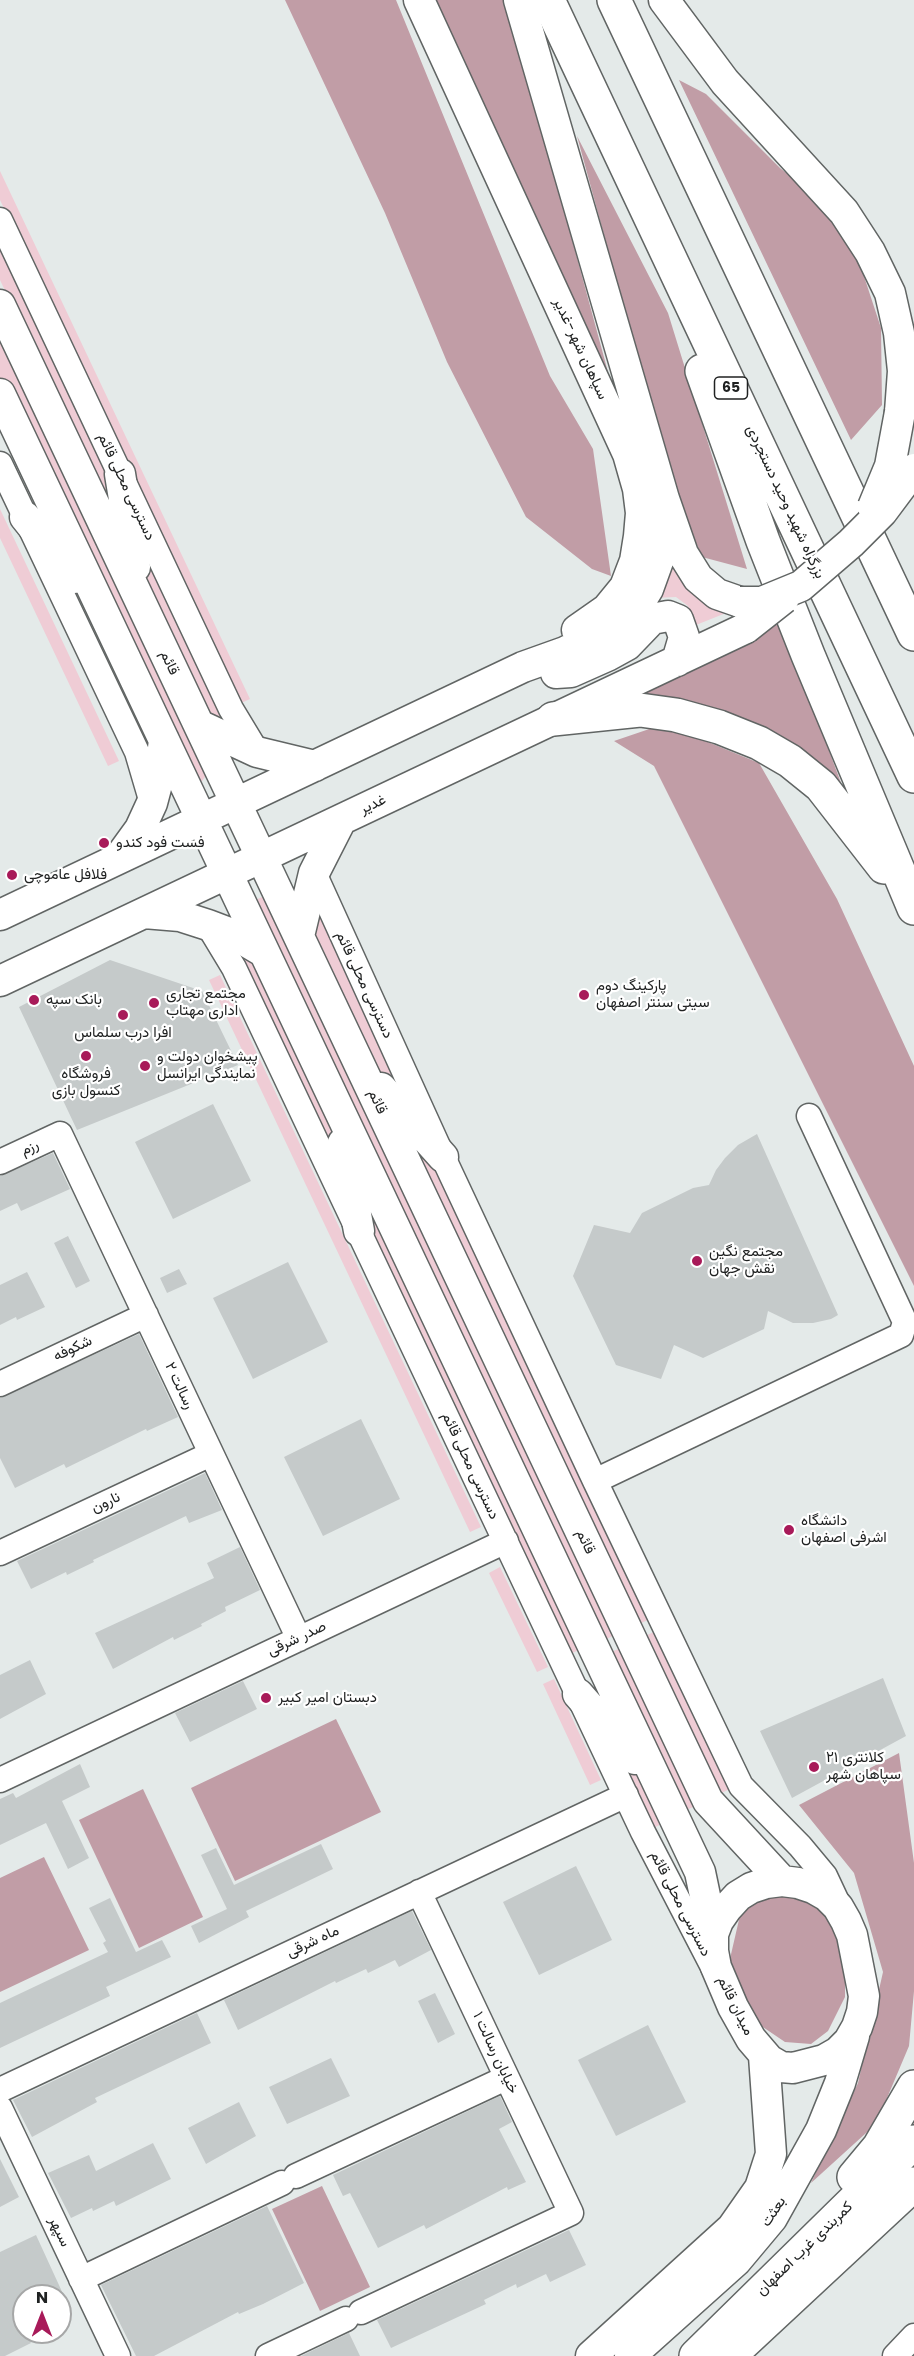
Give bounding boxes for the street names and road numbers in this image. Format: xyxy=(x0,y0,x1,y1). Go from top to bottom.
street label: سپاهان شهر-غدیر xyxy=(549,295,611,403)
road number: 65 xyxy=(714,377,748,399)
street label: بزرگراه شهید وحید دستجردی xyxy=(741,422,829,582)
street label: دسترسی محلی قائم xyxy=(93,431,159,543)
street label: قائم xyxy=(156,648,182,678)
street label: غدیر xyxy=(357,791,389,819)
street label: دسترسی محلی قائم xyxy=(331,929,397,1041)
street label: قائم xyxy=(364,1087,390,1117)
street label: رزم xyxy=(18,1136,42,1160)
street label: شکوفه xyxy=(51,1332,95,1366)
street label: رسالت ۲ xyxy=(160,1360,198,1412)
street label: دسترسی محلی قائم xyxy=(437,1410,503,1522)
street label: نارون xyxy=(89,1489,123,1517)
street label: قائم xyxy=(572,1527,598,1557)
street label: صدر شرقی xyxy=(265,1618,329,1660)
street label: دسترسی محلی قائم xyxy=(646,1848,714,1960)
street label: ماه شرقی xyxy=(284,1922,342,1962)
street label: میدان قائم xyxy=(713,1973,757,2039)
street label: خیابان رسالت ۱ xyxy=(468,2009,522,2097)
street label: بعثت xyxy=(758,2194,790,2230)
street label: کمربندی غرب اصفهان xyxy=(753,2198,857,2300)
street label: سپهر xyxy=(44,2214,74,2250)

